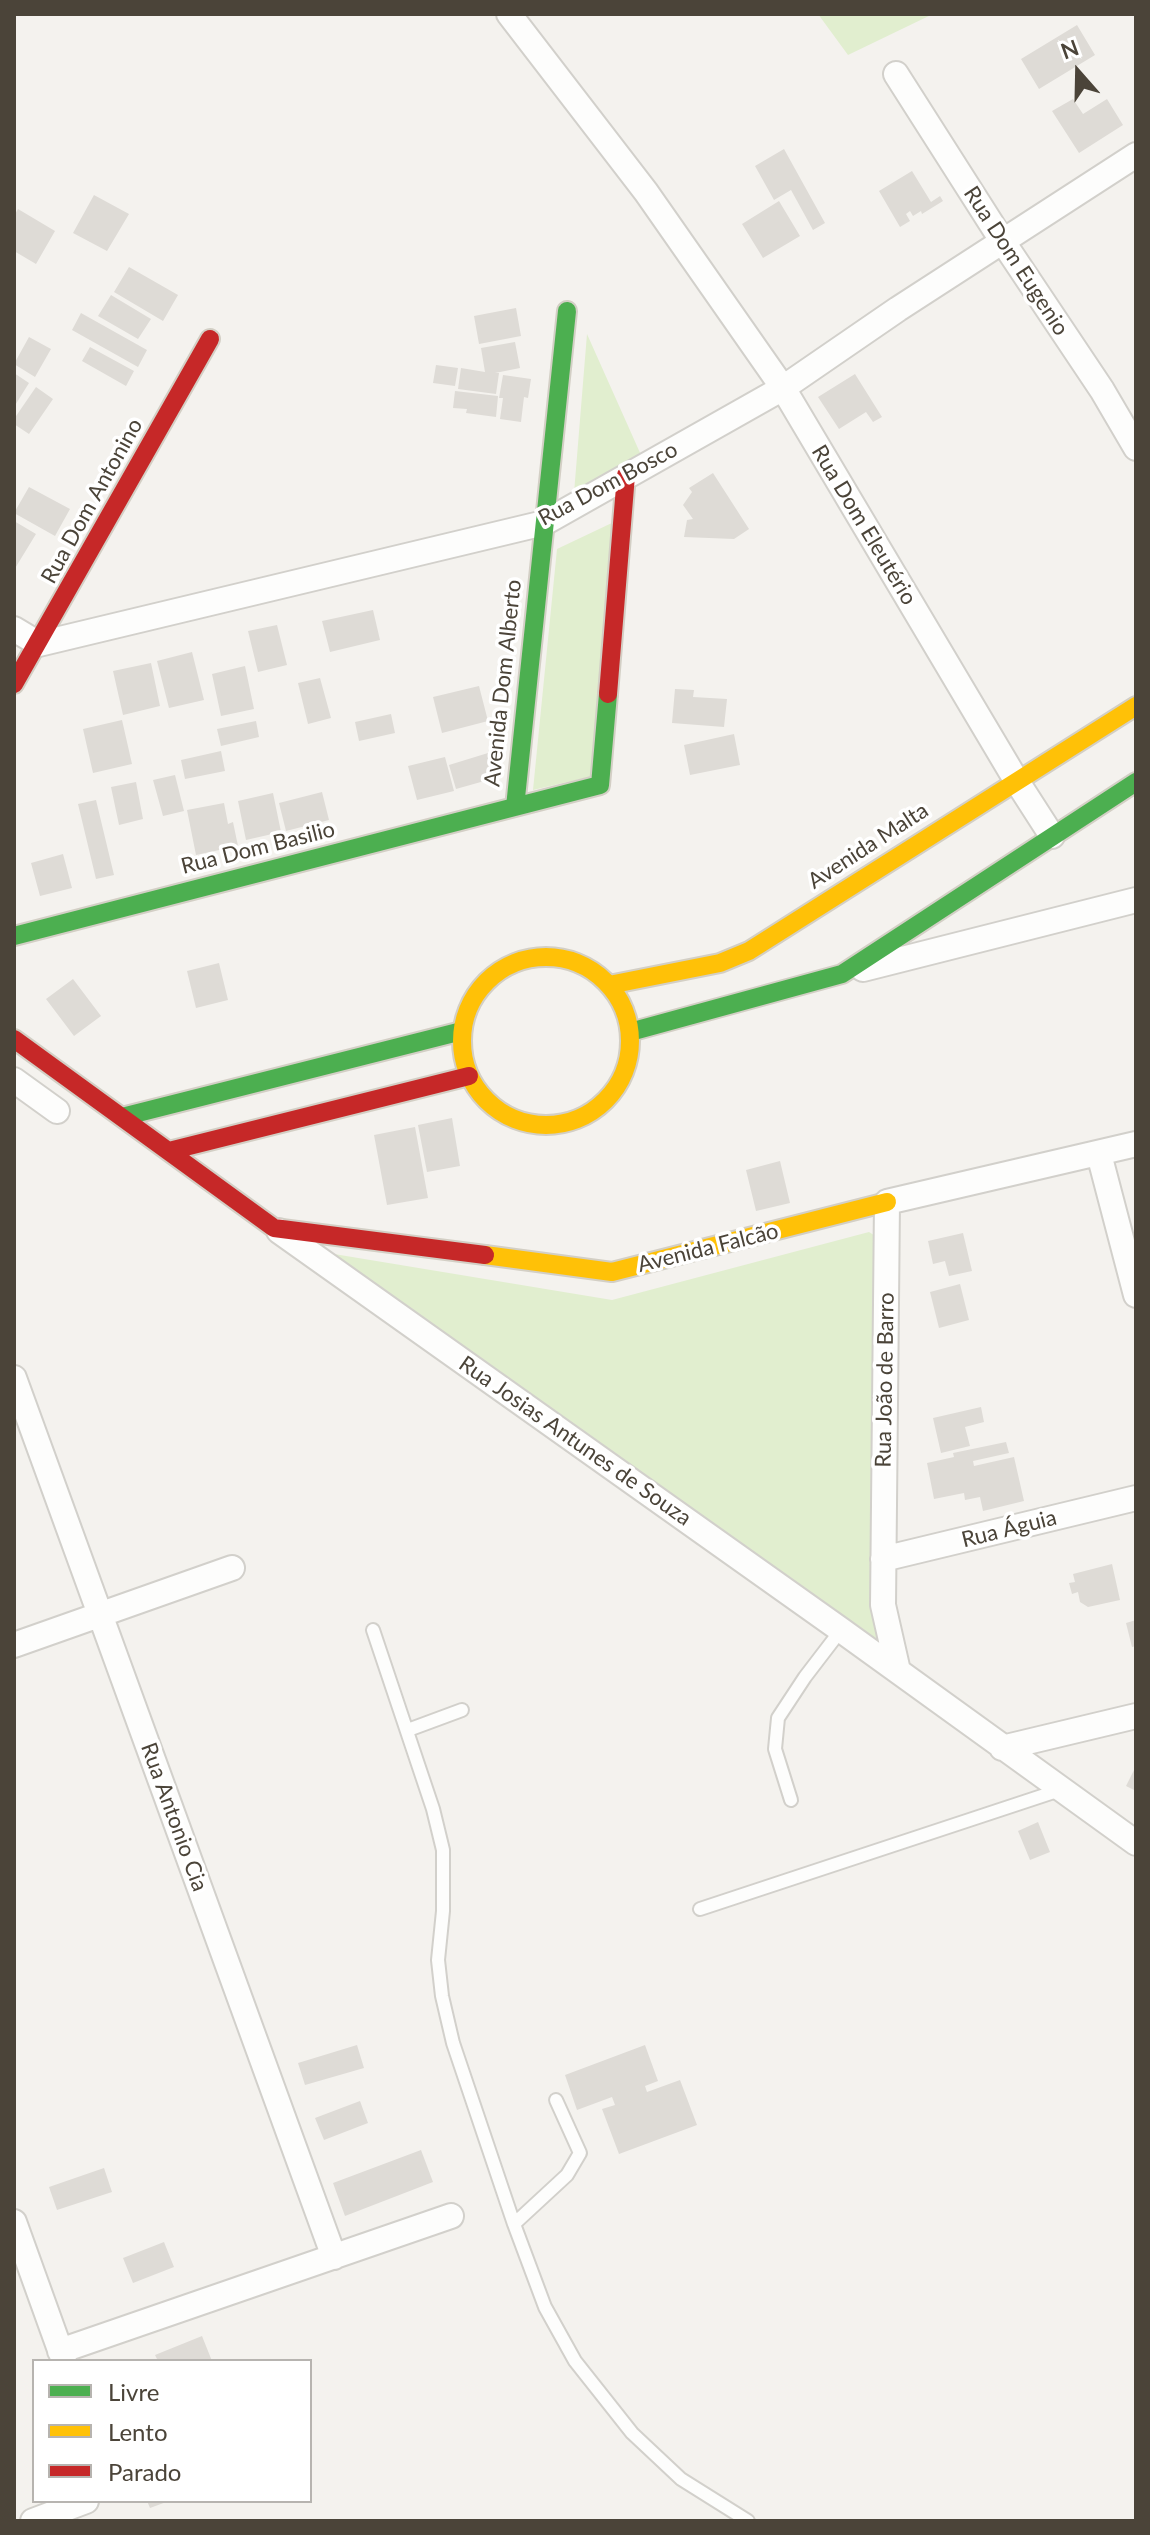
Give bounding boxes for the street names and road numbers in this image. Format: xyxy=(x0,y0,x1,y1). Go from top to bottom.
street label: Rua Dom Eugenio xyxy=(958,182,1074,340)
street label: Rua Dom Antonino xyxy=(36,414,148,588)
street label: Rua Dom Bosco xyxy=(534,436,682,532)
street label: Rua Dom Eleutério xyxy=(806,440,922,610)
street label: Avenida Dom Alberto xyxy=(479,578,527,788)
street label: Avenida Malta xyxy=(803,797,933,895)
street label: Rua Dom Basilio xyxy=(178,816,338,880)
street label: Avenida Falcão xyxy=(635,1218,781,1278)
street label: Rua João de Barro xyxy=(870,1292,900,1468)
street label: Rua Josias Antunes de Souza xyxy=(454,1351,696,1531)
street label: Rua Águia xyxy=(959,1504,1059,1554)
street label: Rua Antonio Cia xyxy=(135,1739,213,1895)

